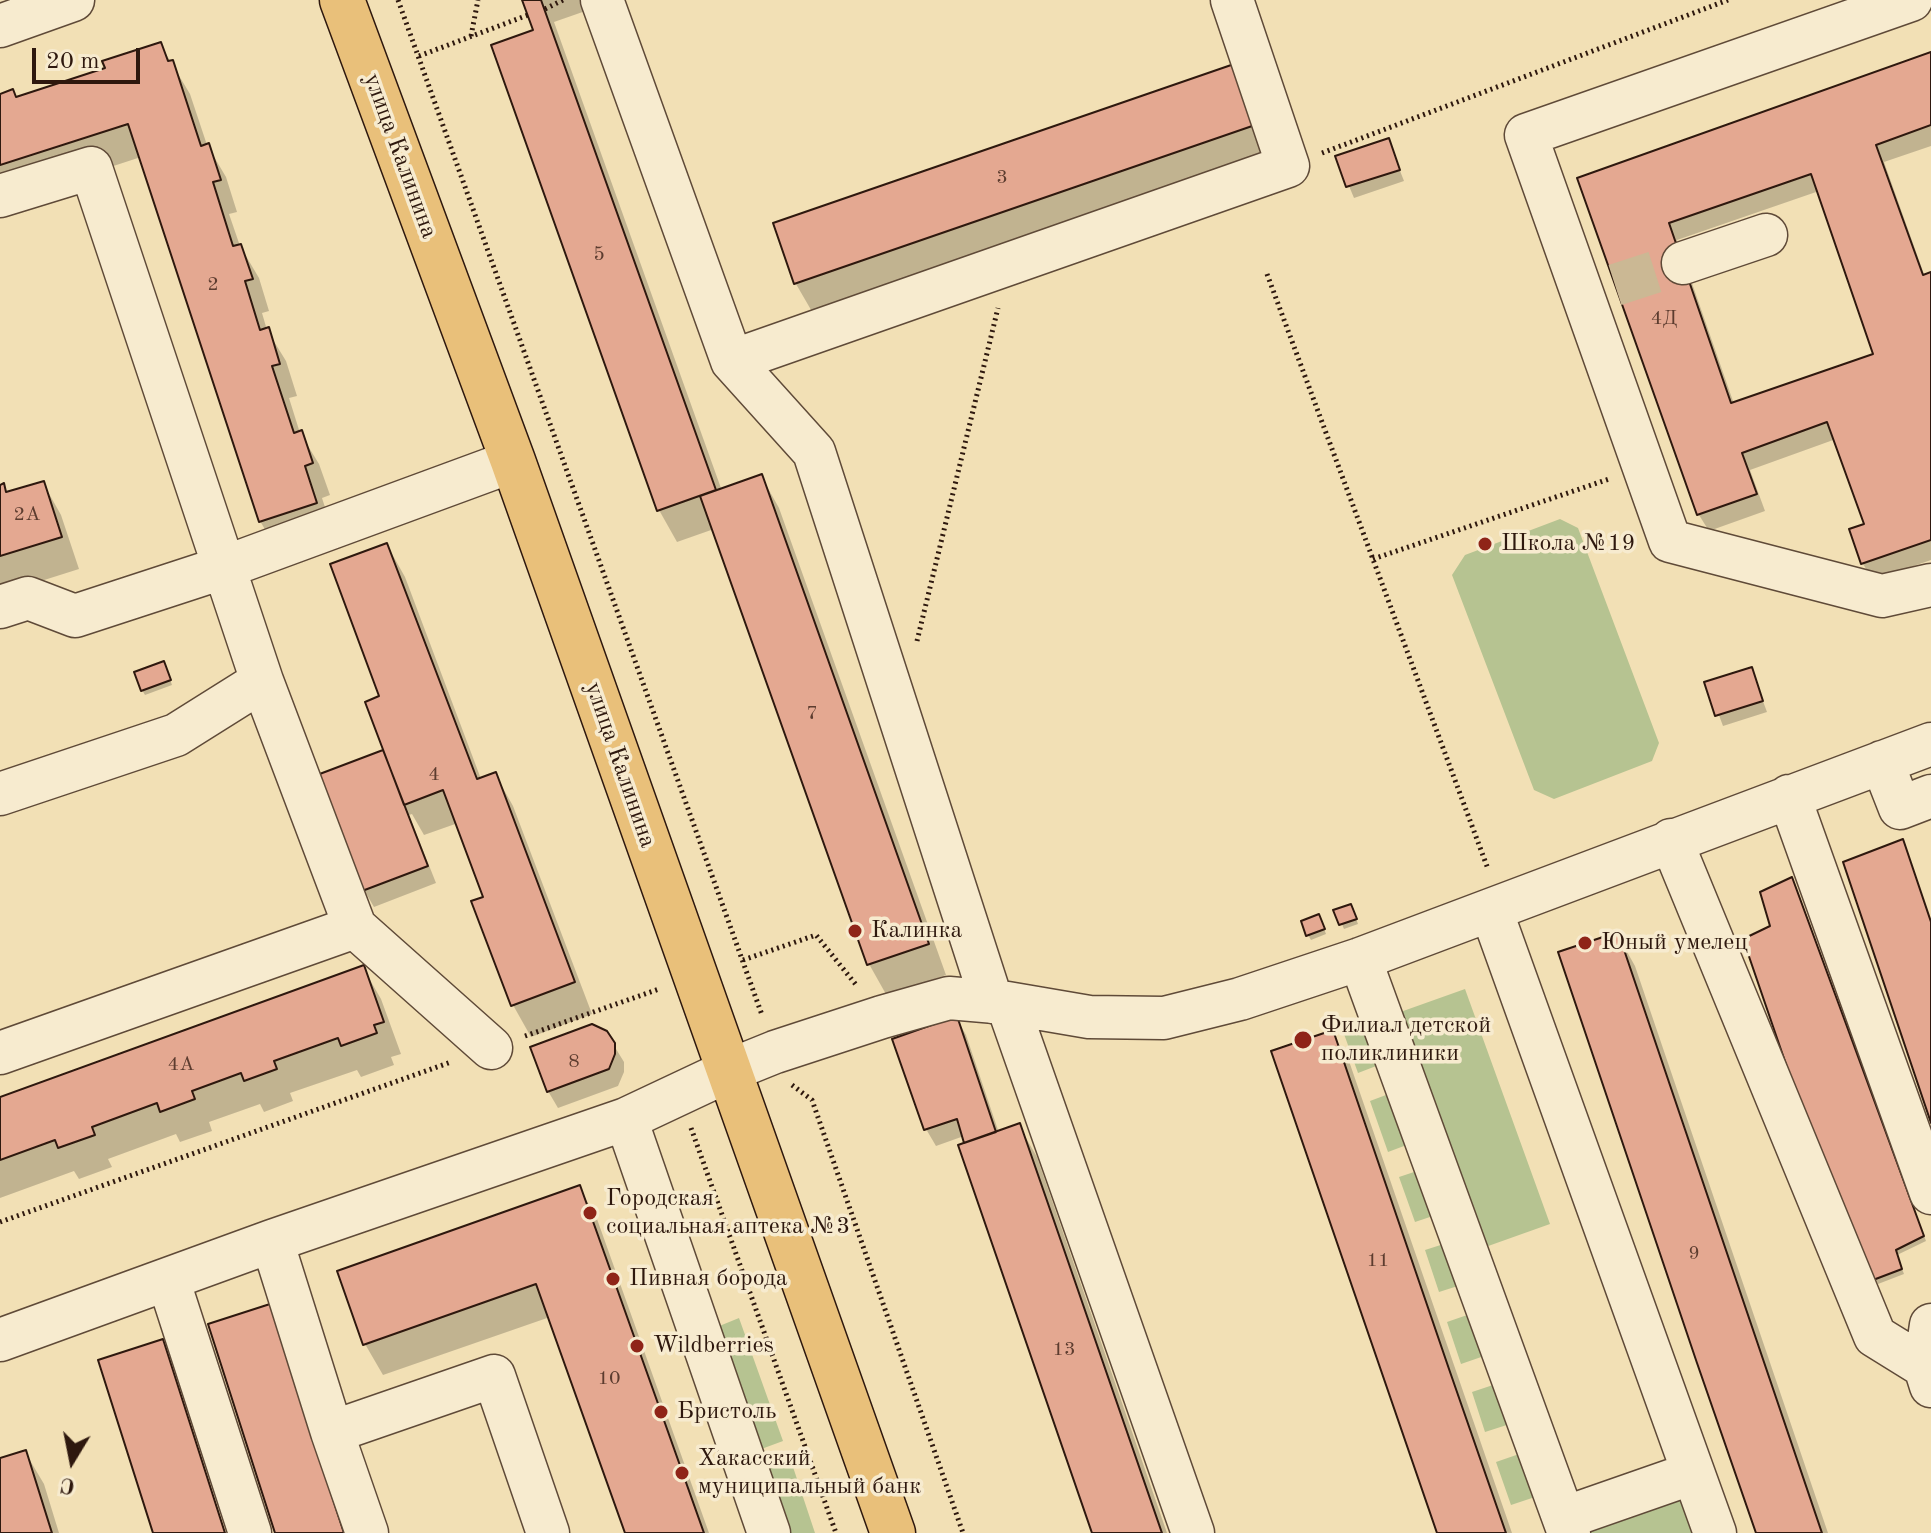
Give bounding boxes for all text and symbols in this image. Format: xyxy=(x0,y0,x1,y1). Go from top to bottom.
scale bar xyxy=(36,32,144,82)
text: 20 m xyxy=(46,50,100,74)
street label: улица Калинина xyxy=(357,70,443,242)
house number: 3 xyxy=(996,166,1008,190)
house number: 5 xyxy=(593,243,605,267)
house number: 2 xyxy=(207,273,219,297)
house number: 4Д xyxy=(1651,307,1677,331)
house number: 2А xyxy=(14,503,40,527)
place label: Школа №19 xyxy=(1501,530,1636,558)
marker: Школа №19 xyxy=(1476,535,1494,553)
street label: улица Калинина xyxy=(578,678,662,852)
house number: 7 xyxy=(806,702,818,726)
house number: 4 xyxy=(428,763,440,787)
place label: Калинка xyxy=(871,917,962,945)
marker: Калинка xyxy=(846,922,864,940)
place label: Юный умелец xyxy=(1601,929,1748,957)
marker: Юный умелец xyxy=(1576,934,1594,952)
place label: Филиал детской поликлиники xyxy=(1321,1012,1491,1068)
marker: Филиал детской поликлиники xyxy=(1292,1029,1314,1051)
house number: 8 xyxy=(568,1050,580,1074)
house number: 4А xyxy=(168,1053,194,1077)
place label: Городская социальная аптека №3 xyxy=(606,1185,850,1241)
marker: Городская социальная аптека №3 xyxy=(581,1204,599,1222)
house number: 9 xyxy=(1688,1242,1700,1266)
house number: 11 xyxy=(1366,1249,1390,1273)
place label: Пивная борода xyxy=(629,1265,788,1293)
marker: Пивная борода xyxy=(604,1270,622,1288)
place label: Wildberries xyxy=(653,1332,774,1360)
marker: Wildberries xyxy=(628,1337,646,1355)
house number: 13 xyxy=(1052,1338,1076,1362)
house number: 10 xyxy=(597,1367,621,1391)
place label: Бристоль xyxy=(677,1398,776,1426)
marker: Бристоль xyxy=(652,1403,670,1421)
north arrow xyxy=(32,1421,112,1501)
place label: Хакасский муниципальный банк xyxy=(698,1445,921,1501)
marker: Хакасский муниципальный банк xyxy=(673,1464,691,1482)
text: С xyxy=(59,1473,77,1497)

